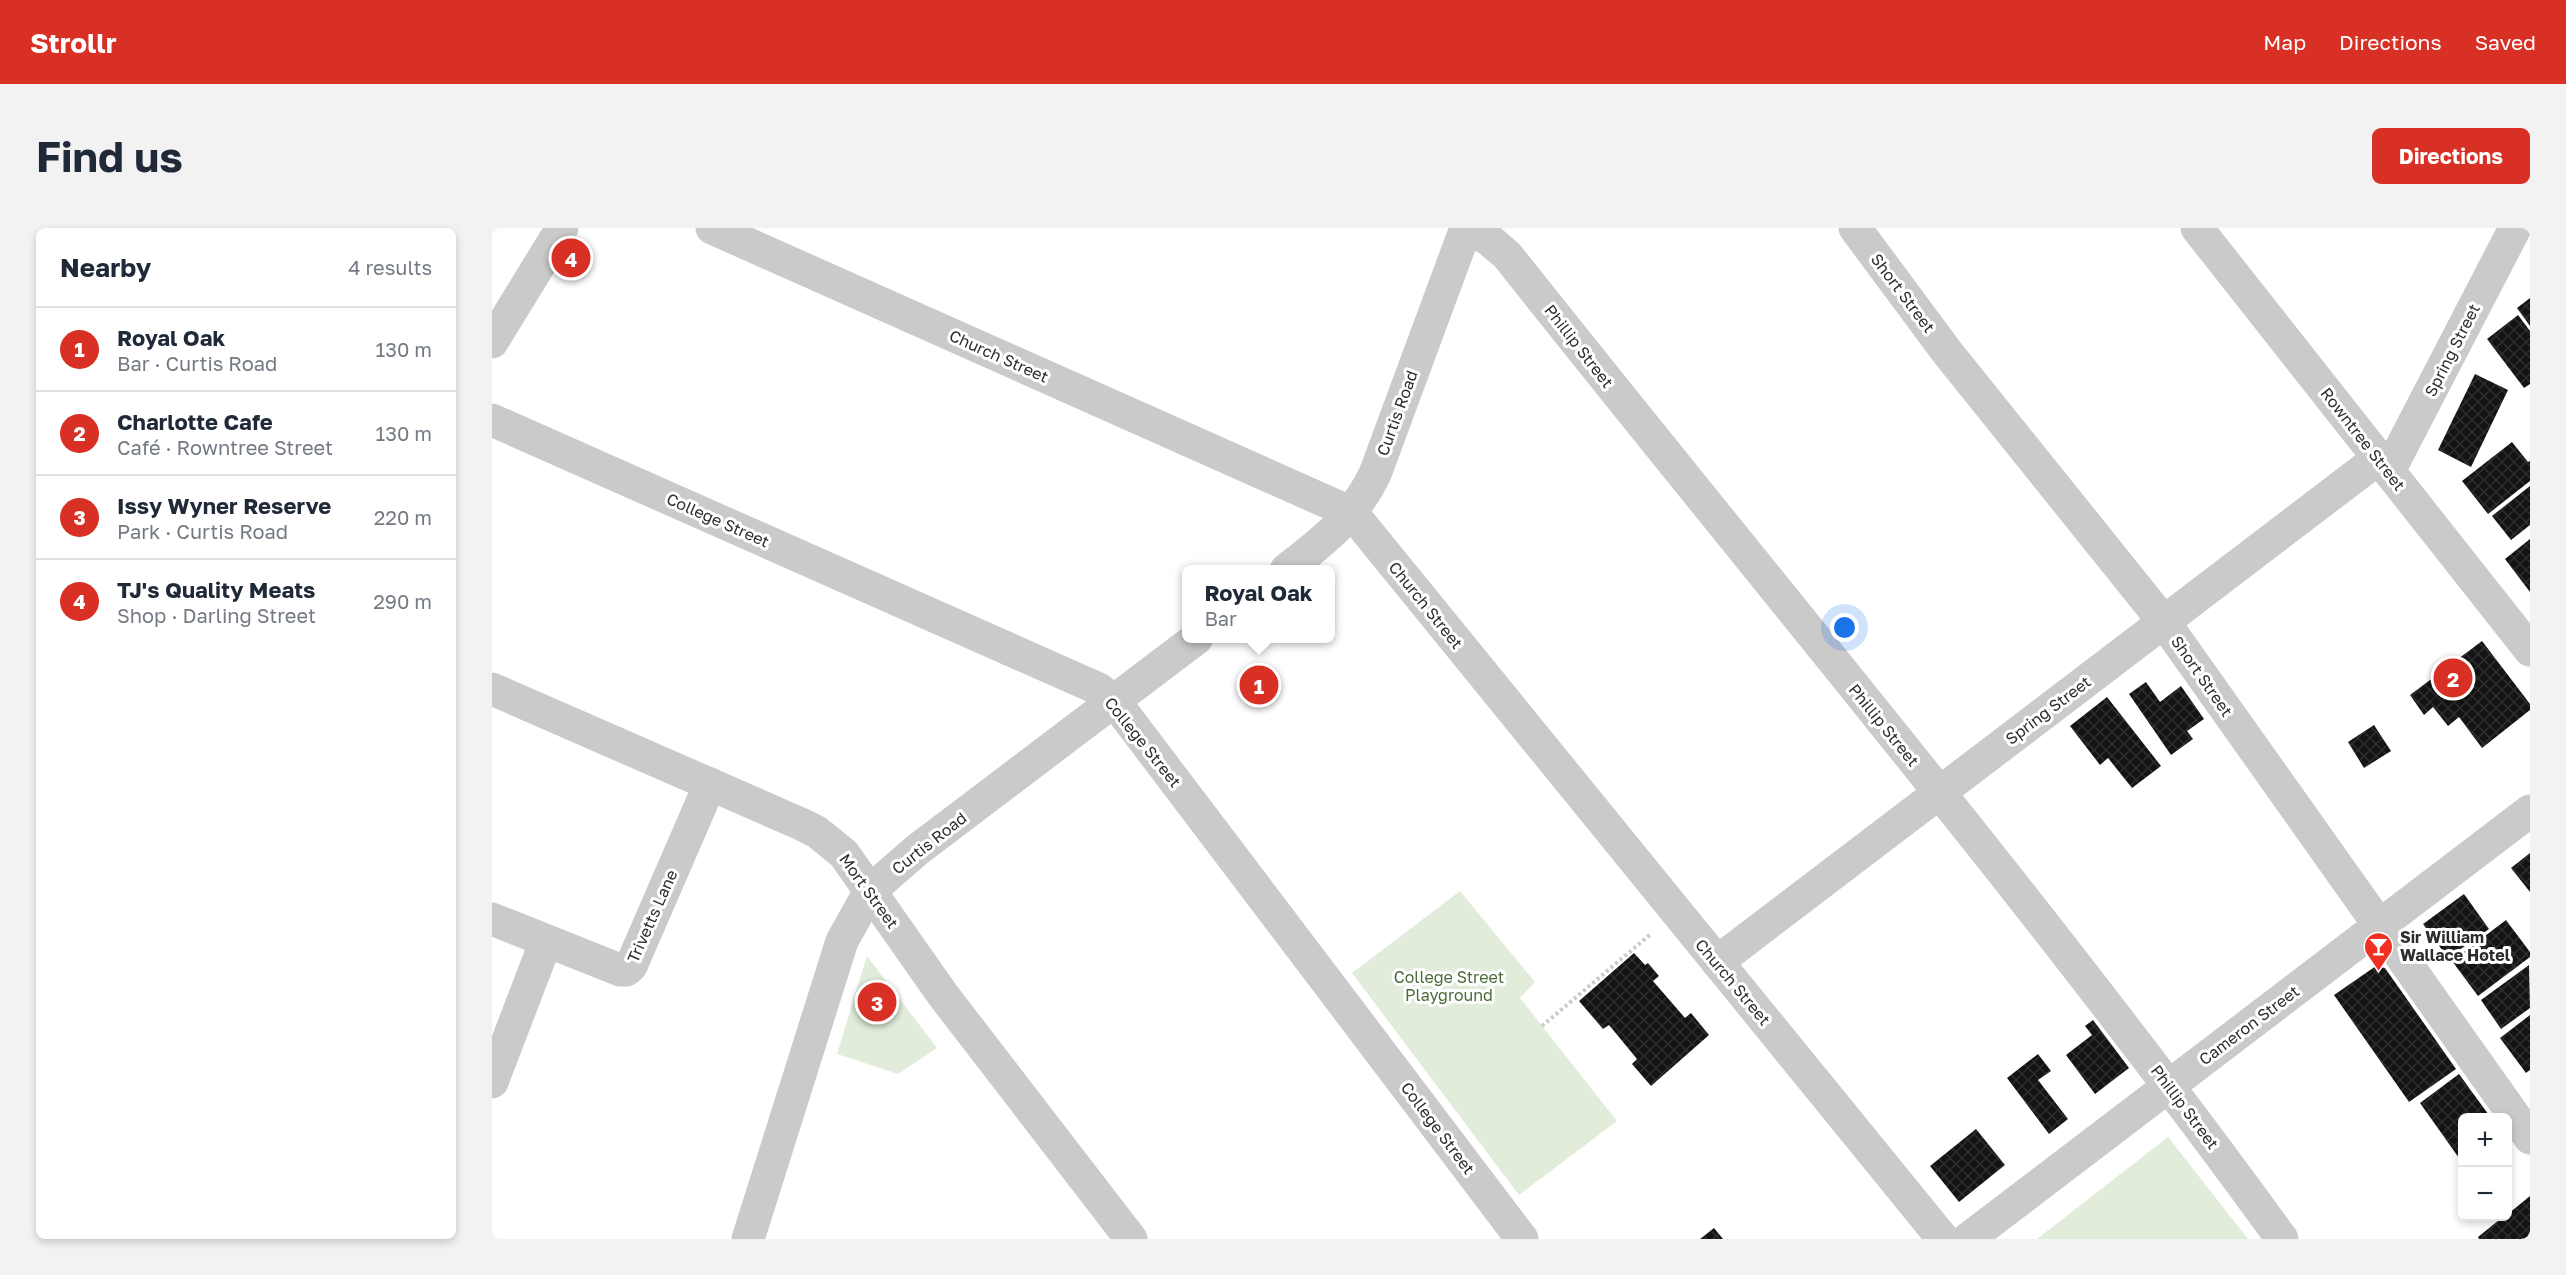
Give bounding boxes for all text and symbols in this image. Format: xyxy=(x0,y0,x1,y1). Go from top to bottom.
text: Strollr xyxy=(30,26,117,59)
text: Map xyxy=(2263,29,2306,55)
text: Directions xyxy=(2339,29,2442,55)
text: Saved xyxy=(2475,29,2536,55)
button: Directions xyxy=(2372,128,2530,184)
text: Find us xyxy=(36,131,183,181)
pin: 4 xyxy=(552,236,590,280)
street label: Short Street xyxy=(1867,249,1939,337)
text: Nearby xyxy=(60,252,151,283)
text: 4 results xyxy=(348,255,432,279)
street label: Phillip Street xyxy=(1540,300,1618,392)
street label: Spring Street xyxy=(2420,300,2484,400)
text: Royal Oak xyxy=(117,324,225,351)
street label: Church Street xyxy=(946,325,1052,387)
text: 1 xyxy=(74,337,85,361)
text: 130 m xyxy=(376,337,432,361)
text: Bar · Curtis Road xyxy=(117,351,277,375)
street label: Curtis Road xyxy=(1372,368,1422,458)
street label: Rowntree Street xyxy=(2317,384,2409,494)
text: Charlotte Cafe xyxy=(117,408,273,435)
text: 2 xyxy=(73,421,86,445)
text: 130 m xyxy=(376,421,432,445)
text: Café · Rowntree Street xyxy=(117,435,333,459)
street label: College Street xyxy=(664,488,772,552)
text: Issy Wyner Reserve xyxy=(117,492,331,519)
text: 3 xyxy=(73,505,86,529)
text: 220 m xyxy=(374,505,432,529)
text: Park · Curtis Road xyxy=(117,519,288,543)
street label: Church Street xyxy=(1385,557,1467,653)
popup xyxy=(1182,565,1335,643)
text: TJ's Quality Meats xyxy=(117,576,315,603)
text: Royal Oak xyxy=(1204,579,1313,606)
text: 4 xyxy=(73,589,86,613)
text: 290 m xyxy=(373,589,432,613)
text: Shop · Darling Street xyxy=(117,603,316,627)
text: Bar xyxy=(1204,606,1237,630)
your location xyxy=(1830,613,1859,642)
street label: Short Street xyxy=(2167,632,2237,720)
pin: 2 xyxy=(2434,656,2472,700)
pin: 1 xyxy=(1240,662,1278,708)
street label: Spring Street xyxy=(2001,671,2095,749)
street label: Phillip Street xyxy=(1845,680,1923,770)
street label: College Street xyxy=(1101,693,1185,791)
street label: Curtis Road xyxy=(888,808,970,878)
street label: Mort Street xyxy=(835,850,903,932)
street label: Trivetts Lane xyxy=(623,866,681,966)
place label: Sir William Wallace Hotel xyxy=(2400,927,2511,965)
bar icon: Sir William Wallace Hotel xyxy=(2363,930,2395,972)
street label: Church Street xyxy=(1691,935,1775,1029)
park label: College Street Playground xyxy=(1394,967,1504,1005)
pin: 3 xyxy=(858,980,896,1024)
street label: Cameron Street xyxy=(2195,981,2303,1069)
street label: Phillip Street xyxy=(2147,1061,2223,1153)
street label: College Street xyxy=(1397,1078,1479,1178)
map controls xyxy=(2458,1113,2512,1221)
button: + xyxy=(2458,1113,2512,1167)
button: − xyxy=(2458,1167,2512,1221)

